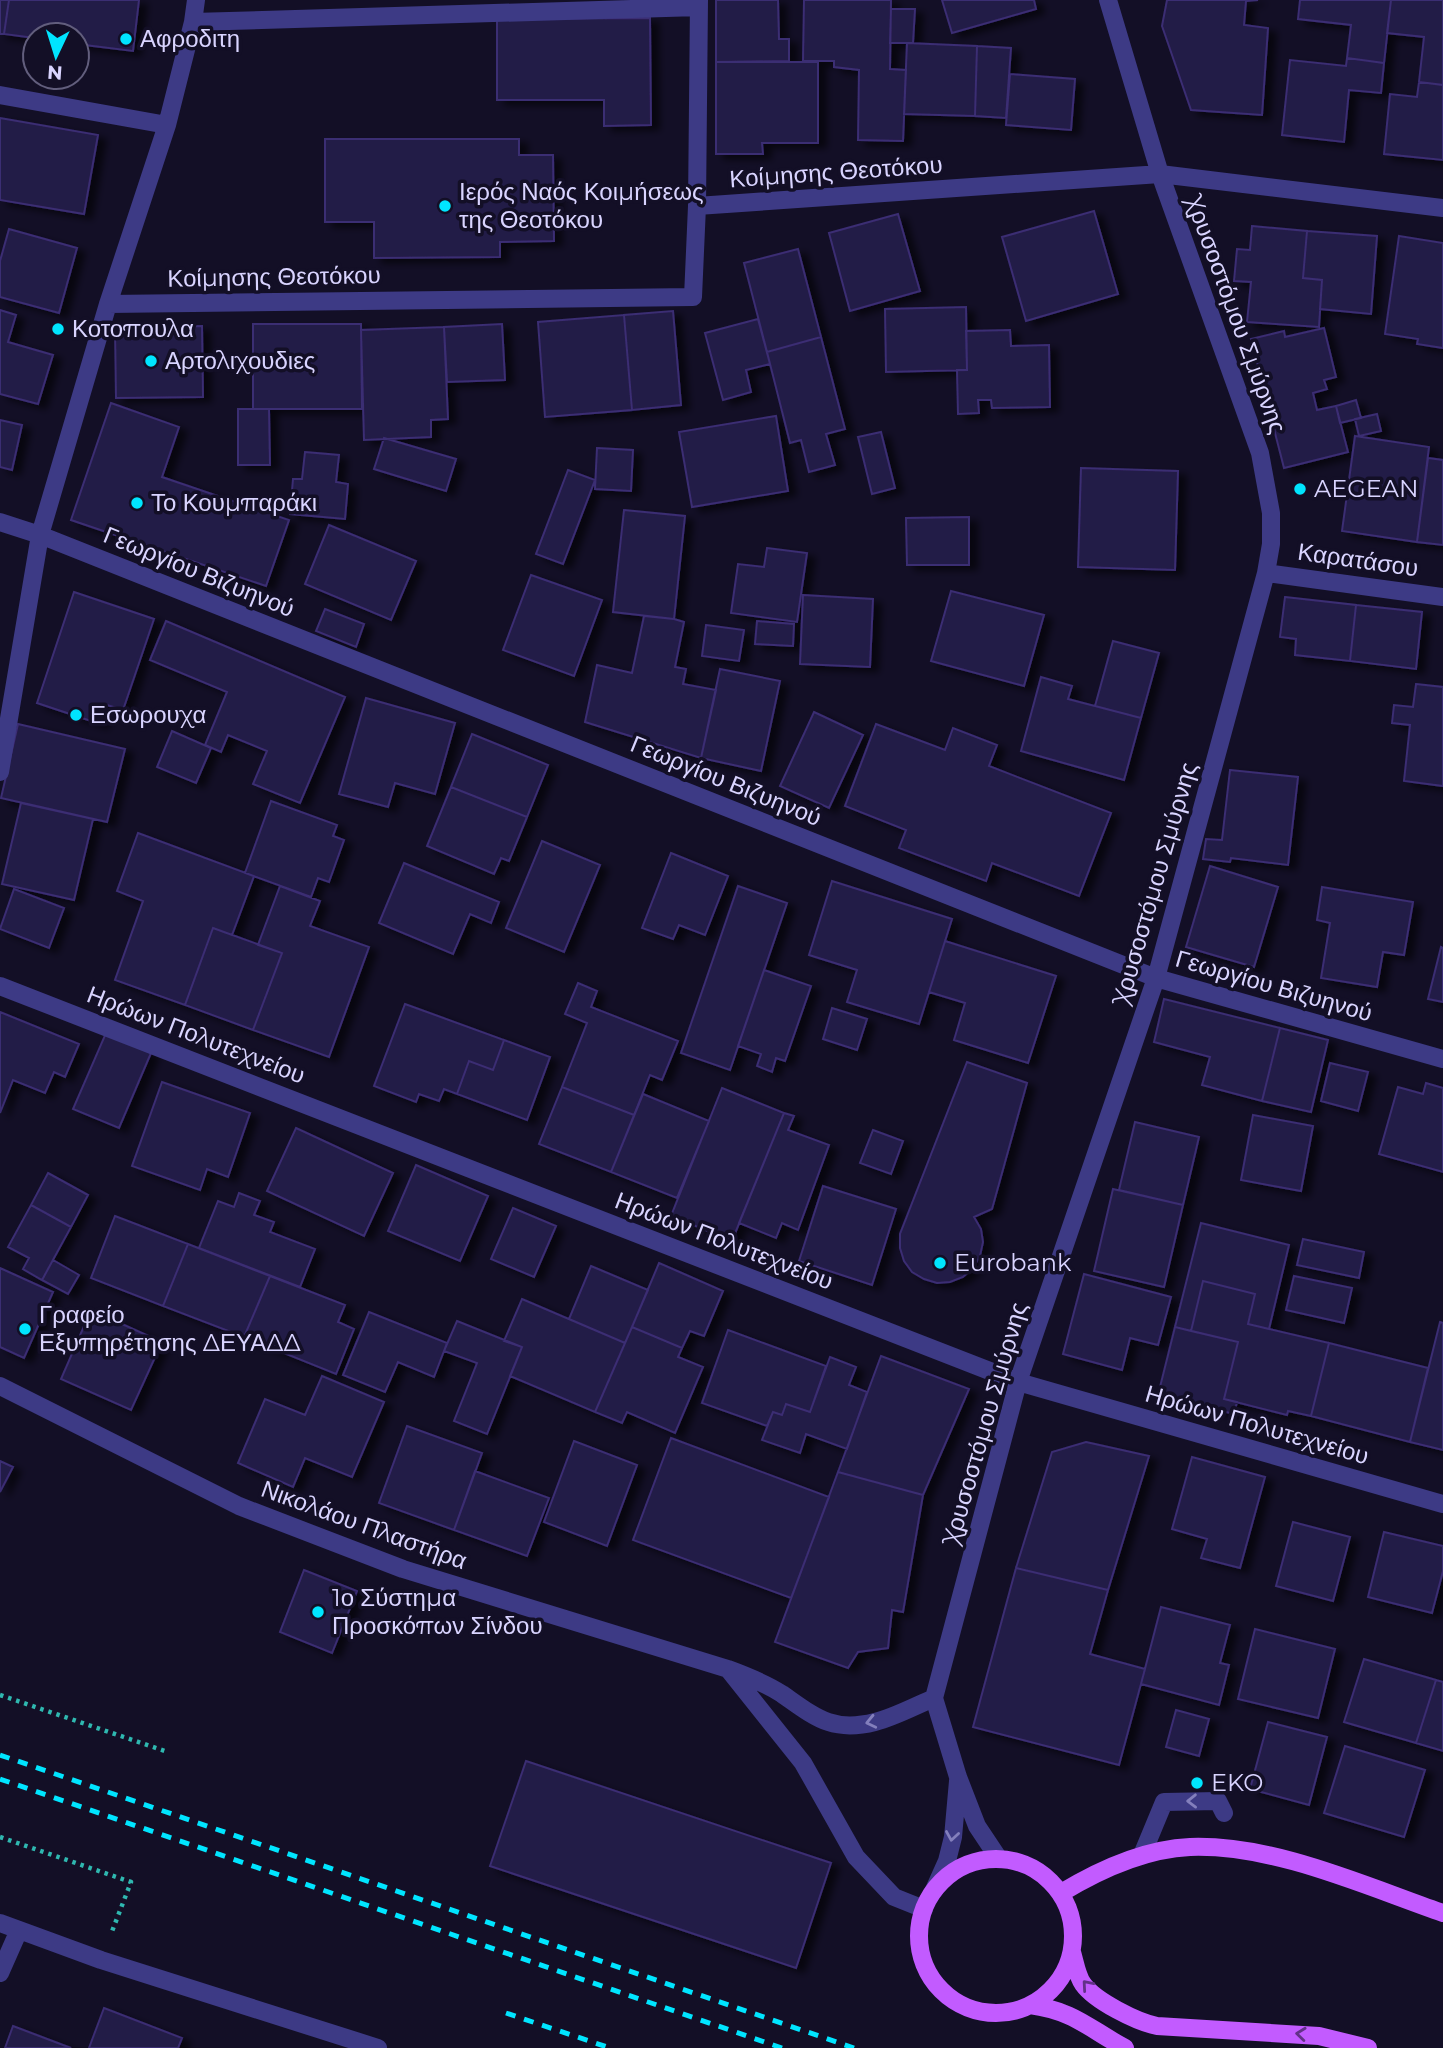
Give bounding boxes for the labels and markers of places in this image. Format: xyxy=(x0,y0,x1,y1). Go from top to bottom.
place label: Αφροδιτη xyxy=(140,24,240,53)
marker: Αφροδιτη xyxy=(118,31,134,47)
place label: Ιερός Ναός Κοιμήσεως της Θεοτόκου xyxy=(459,177,703,234)
marker: Ιερός Ναός Κοιμήσεως της Θεοτόκου xyxy=(437,198,453,214)
place label: Κοτοπουλα xyxy=(72,314,194,343)
marker: Κοτοπουλα xyxy=(50,321,66,337)
place label: Αρτολιχουδιες xyxy=(165,346,315,375)
marker: Αρτολιχουδιες xyxy=(143,353,159,369)
place label: AEGEAN xyxy=(1314,474,1419,503)
marker: AEGEAN xyxy=(1292,481,1308,497)
place label: Το Κουμπαράκι xyxy=(151,488,317,517)
marker: Το Κουμπαράκι xyxy=(129,495,145,511)
place label: Εσωρουχα xyxy=(90,700,206,729)
marker: Εσωρουχα xyxy=(68,707,84,723)
place label: Eurobank xyxy=(954,1248,1072,1277)
marker: Eurobank xyxy=(932,1255,948,1271)
place label: Γραφείο Εξυπηρέτησης ΔΕΥΑΔΔ xyxy=(39,1300,302,1357)
marker: Γραφείο Εξυπηρέτησης ΔΕΥΑΔΔ xyxy=(17,1321,33,1337)
place label: 1ο Σύστημα Προσκόπων Σίνδου xyxy=(332,1583,543,1640)
marker: 1ο Σύστημα Προσκόπων Σίνδου xyxy=(310,1604,326,1620)
place label: EKO xyxy=(1211,1768,1263,1797)
marker: EKO xyxy=(1189,1775,1205,1791)

